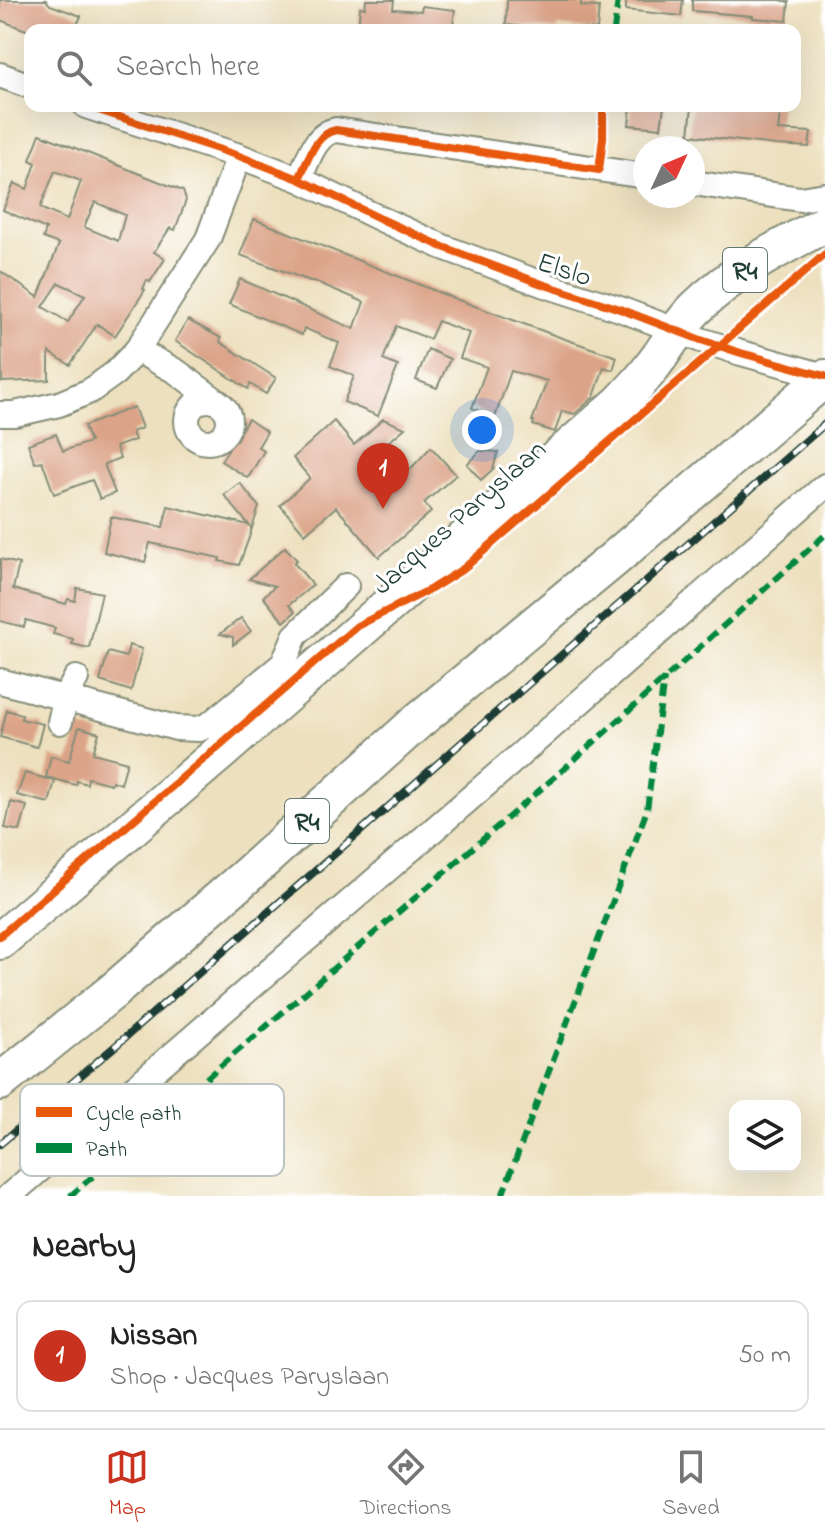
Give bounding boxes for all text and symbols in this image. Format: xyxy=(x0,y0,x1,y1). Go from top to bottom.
search box xyxy=(24,24,801,112)
icon: search xyxy=(52,46,96,90)
text: Search here xyxy=(116,46,260,90)
north arrow xyxy=(633,136,705,208)
street label: Elslo xyxy=(531,243,597,299)
road number: R4 xyxy=(723,248,767,292)
your location xyxy=(462,410,502,450)
street label: Jacques Paryslaan xyxy=(364,431,557,606)
pin: 1 xyxy=(357,443,409,509)
road number: R4 xyxy=(285,799,329,843)
legend xyxy=(20,1084,284,1176)
text: Cycle path xyxy=(86,1099,181,1132)
map controls xyxy=(729,1100,801,1172)
button: layers xyxy=(729,1100,801,1172)
text: Path xyxy=(86,1135,127,1167)
text: Nearby xyxy=(32,1223,136,1273)
text: Nissan xyxy=(110,1315,197,1359)
text: 1 xyxy=(56,1337,64,1375)
text: 50 m xyxy=(738,1337,791,1375)
text: Shop · Jacques Paryslaan xyxy=(110,1359,389,1397)
tab: Map xyxy=(105,1445,149,1525)
tab: Directions xyxy=(360,1445,451,1525)
tab: Saved xyxy=(662,1445,720,1525)

